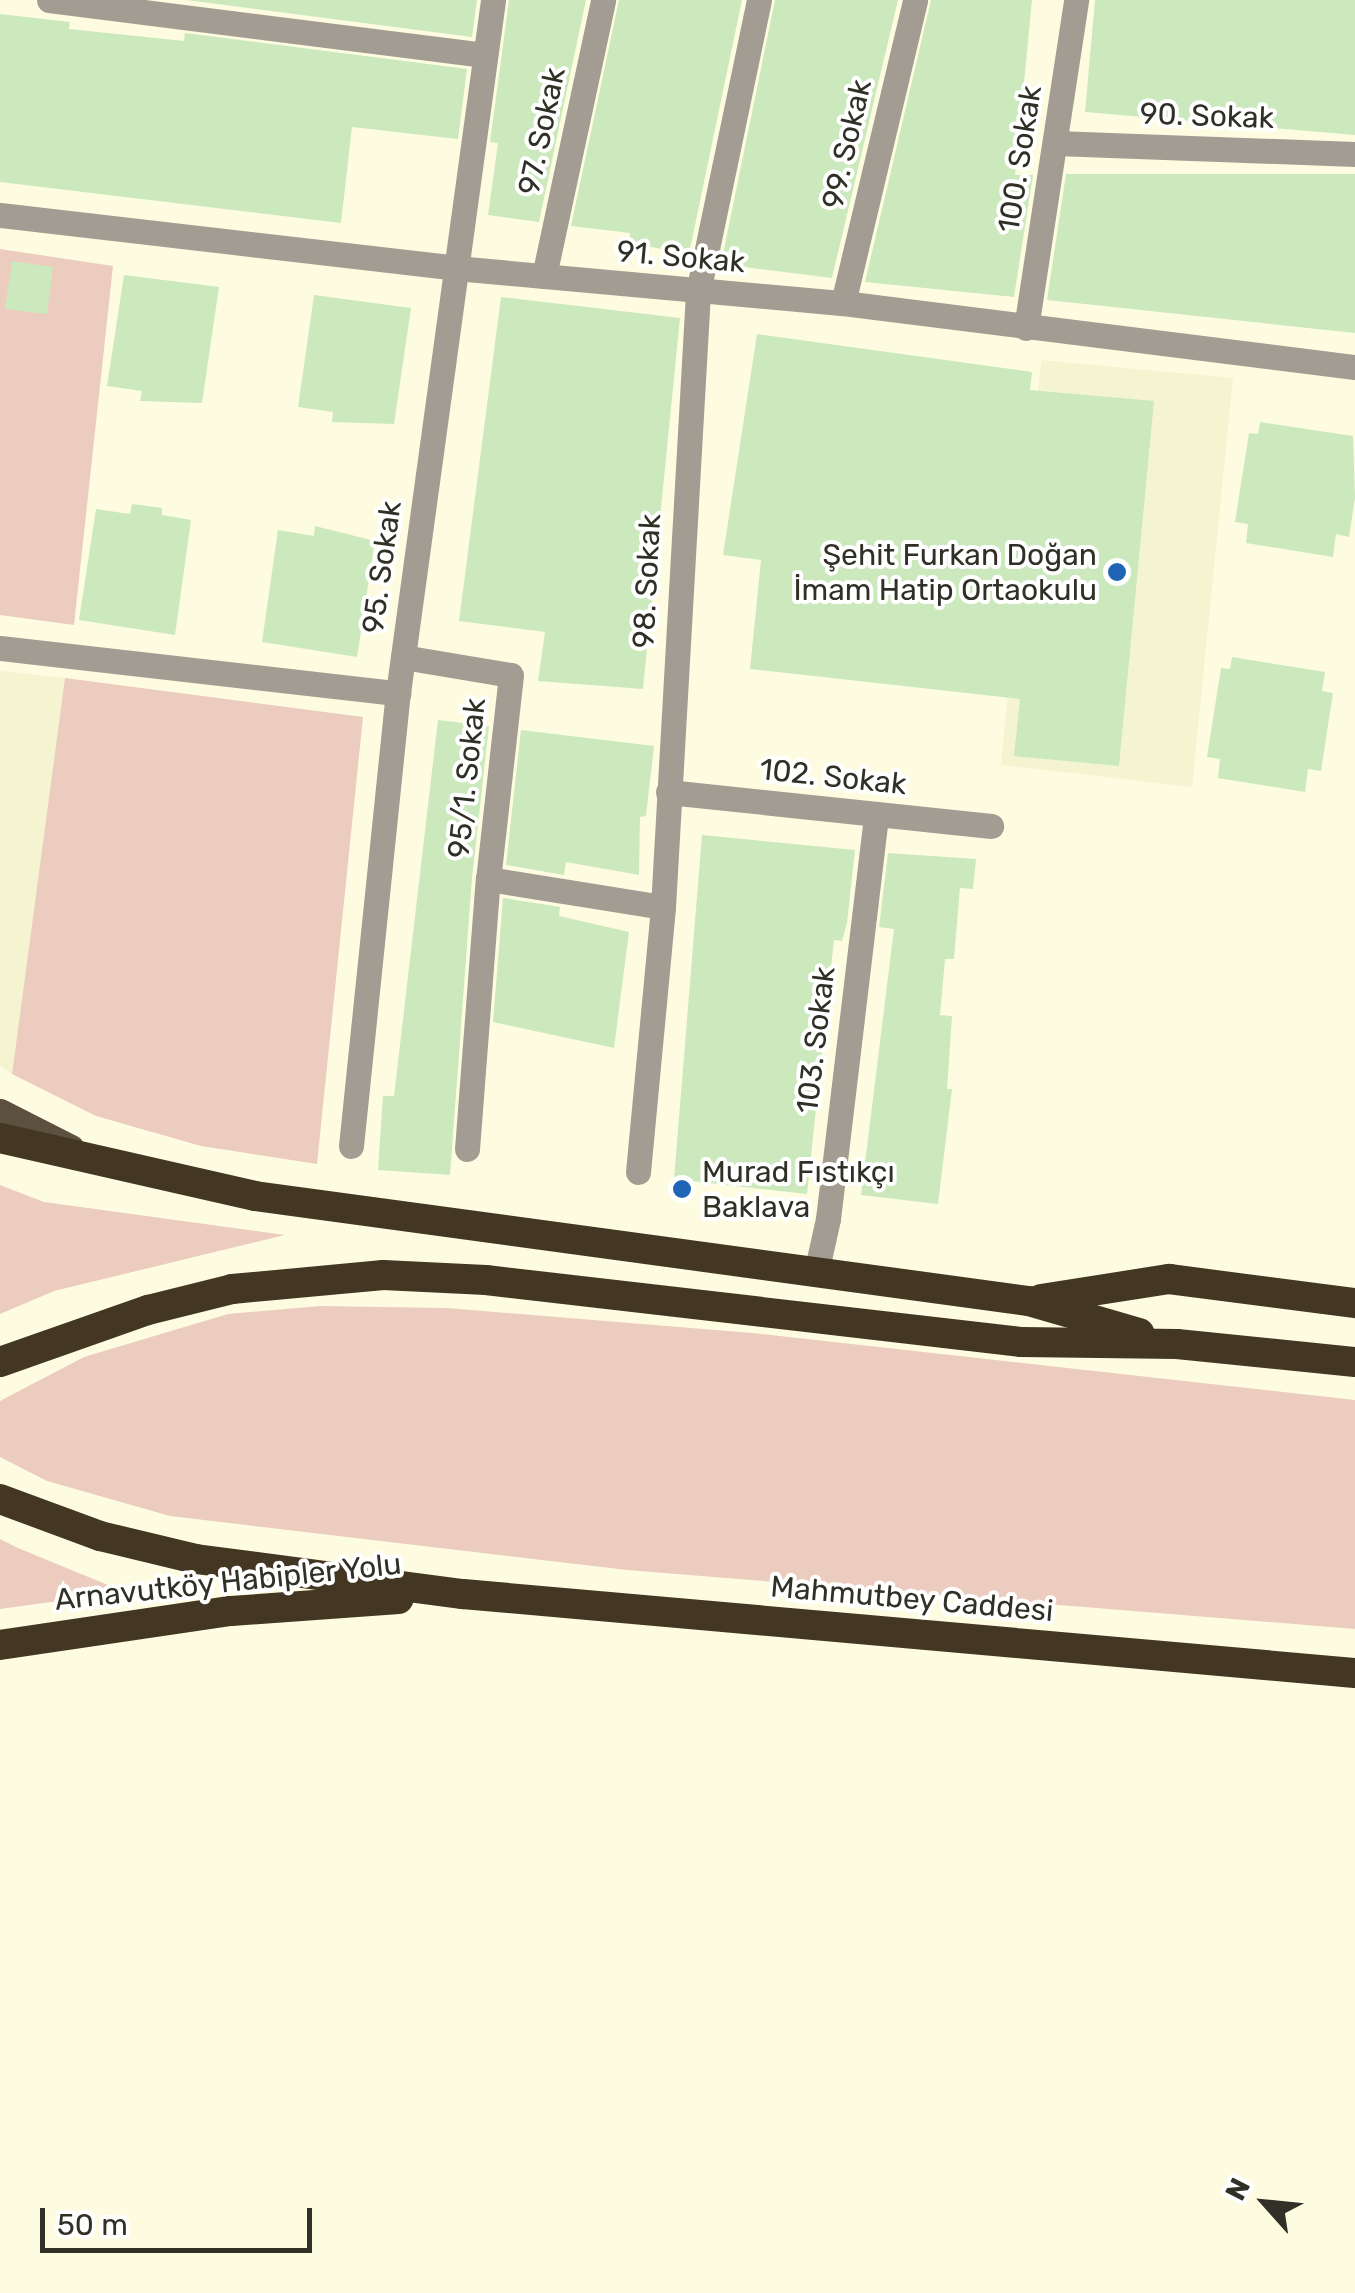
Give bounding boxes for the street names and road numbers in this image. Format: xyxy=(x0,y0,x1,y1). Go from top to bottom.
street label: 97. Sokak xyxy=(511,64,573,198)
street label: 99. Sokak xyxy=(815,76,879,212)
street label: 100. Sokak xyxy=(991,83,1049,235)
street label: 90. Sokak xyxy=(1139,96,1275,136)
street label: 91. Sokak xyxy=(615,233,747,281)
street label: 95. Sokak xyxy=(355,498,409,636)
street label: 98. Sokak xyxy=(626,513,668,649)
street label: 95/1. Sokak xyxy=(441,696,493,860)
street label: 102. Sokak xyxy=(758,751,908,803)
street label: 103. Sokak xyxy=(789,964,843,1116)
street label: Arnavutköy Habipler Yolu xyxy=(52,1546,404,1618)
street label: Mahmutbey Caddesi xyxy=(769,1569,1055,1629)

